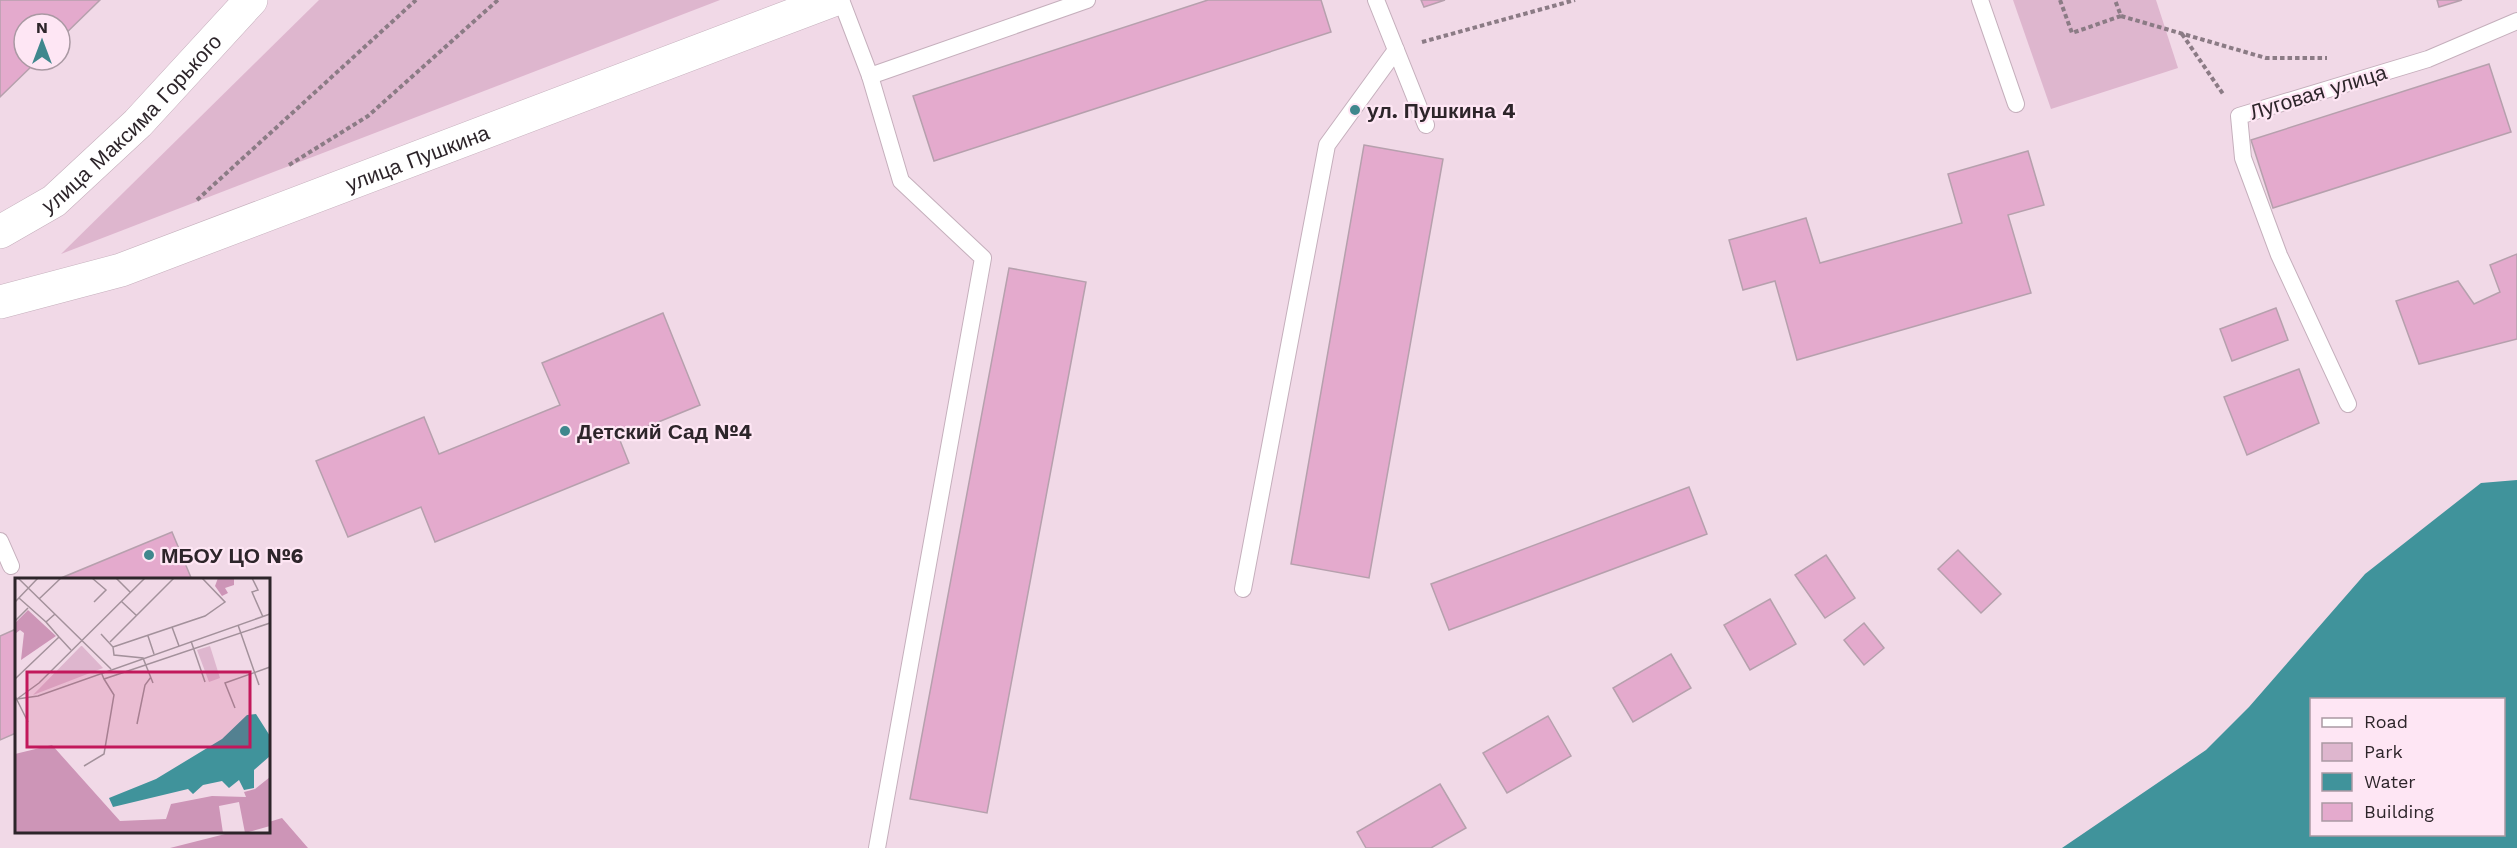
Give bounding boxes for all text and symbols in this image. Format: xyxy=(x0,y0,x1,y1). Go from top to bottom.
north arrow xyxy=(12,12,72,72)
text: N xyxy=(36,18,48,37)
street label: улица Максима Горького xyxy=(37,28,226,218)
street label: Луговая улица xyxy=(2246,59,2390,125)
place label: ул. Пушкина 4 xyxy=(1367,98,1515,123)
marker: ул. Пушкина 4 xyxy=(1348,103,1362,117)
street label: улица Пушкина xyxy=(342,119,493,196)
place label: Детский Сад №4 xyxy=(577,419,752,444)
marker: Детский Сад №4 xyxy=(558,424,572,438)
place label: МБОУ ЦО №6 xyxy=(161,543,304,568)
marker: МБОУ ЦО №6 xyxy=(142,548,156,562)
inset map xyxy=(15,578,270,833)
legend xyxy=(2310,698,2505,836)
text: Road xyxy=(2364,711,2408,732)
text: Park xyxy=(2364,741,2403,762)
text: Water xyxy=(2364,771,2416,792)
text: Building xyxy=(2364,801,2434,822)

